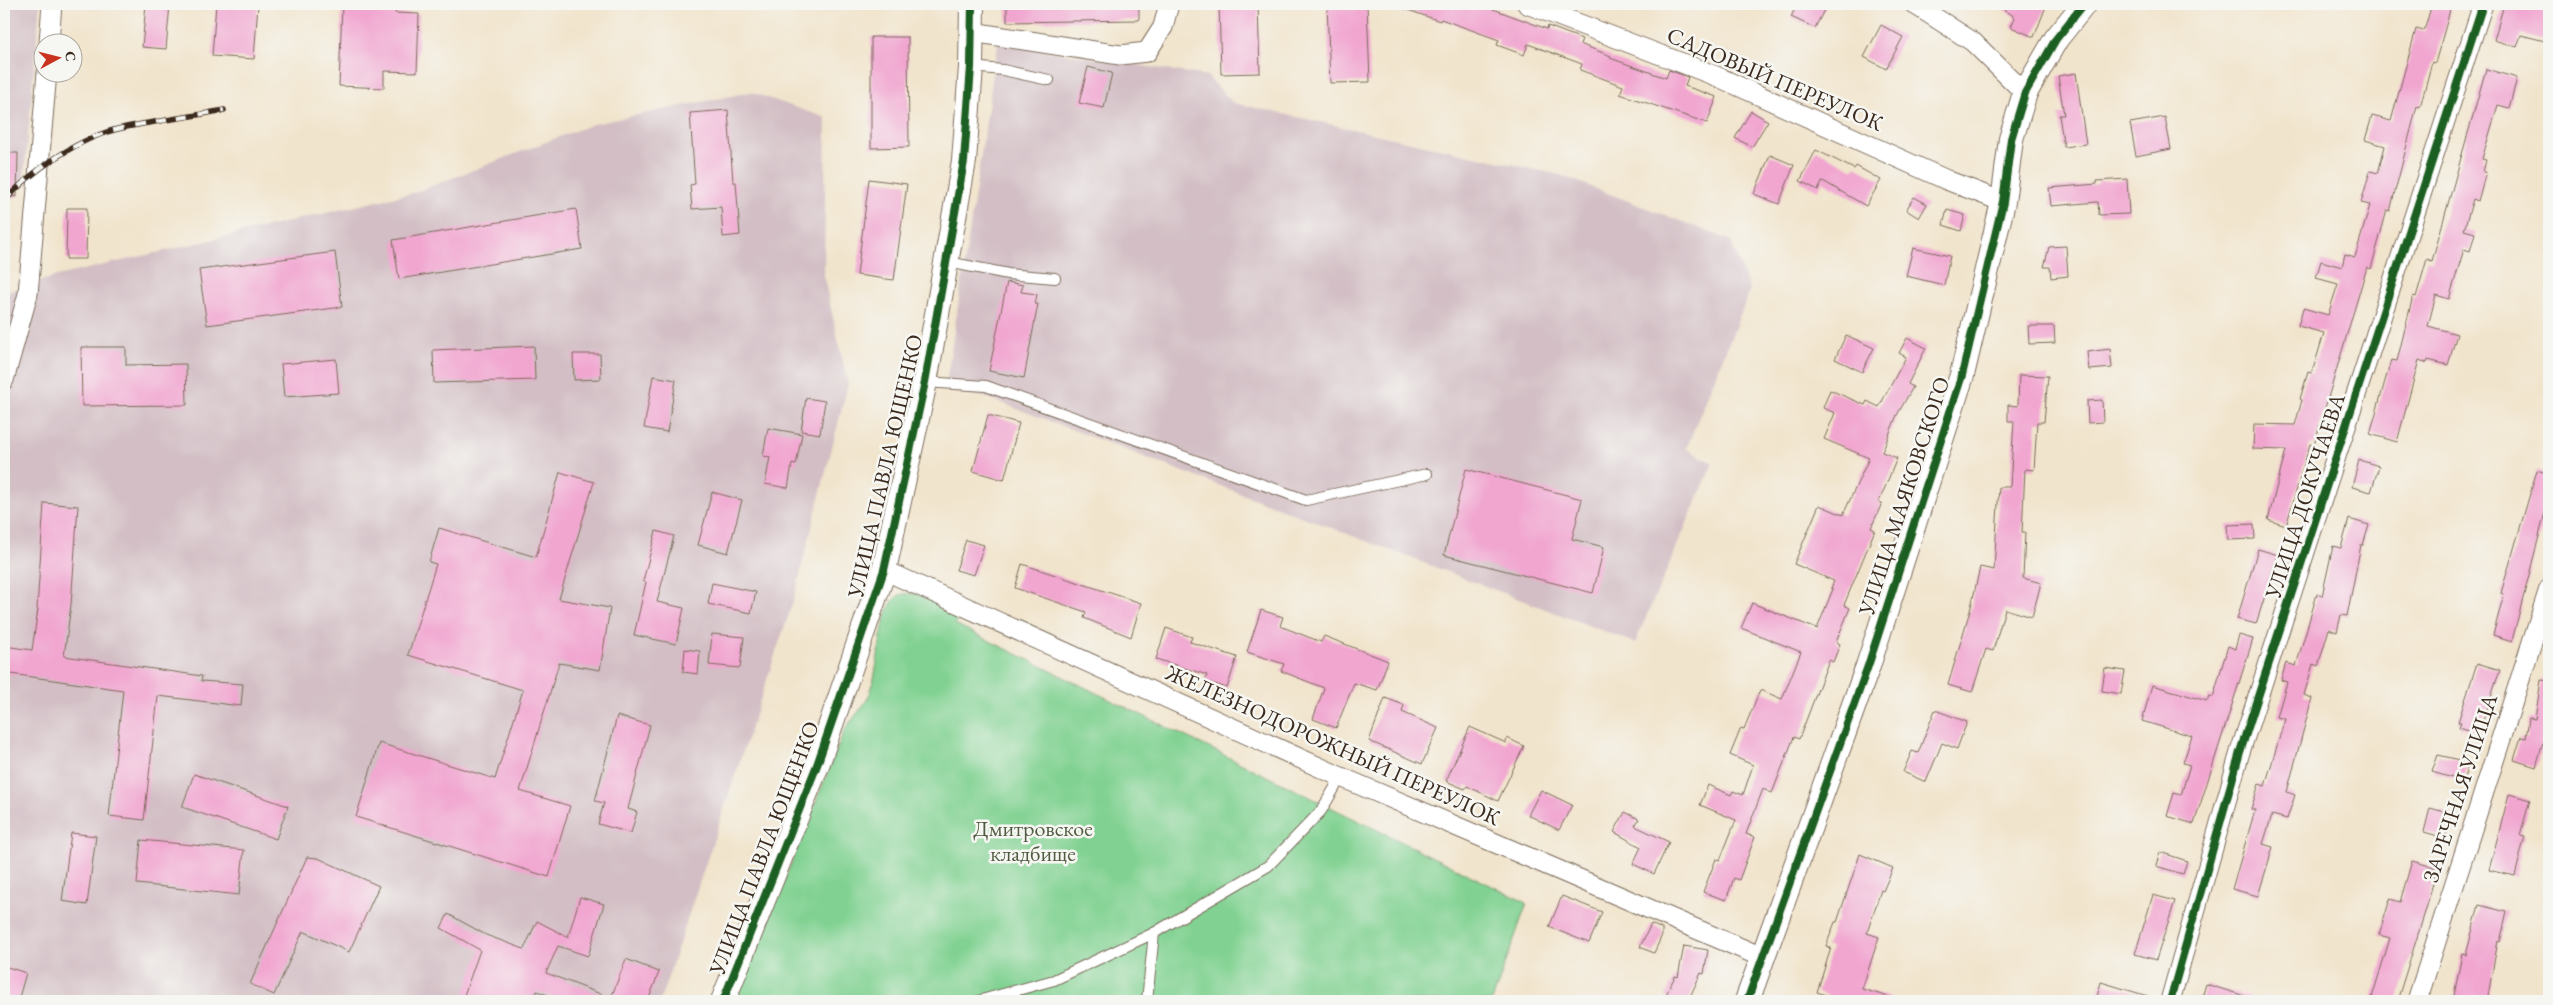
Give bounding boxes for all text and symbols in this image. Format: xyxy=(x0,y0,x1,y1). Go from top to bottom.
street label: САДОВЫЙ ПЕРЕУЛОК xyxy=(1663,20,1888,138)
north arrow xyxy=(32,32,82,82)
text: С xyxy=(61,50,80,63)
street label: УЛИЦА ПАВЛА ЮЩЕНКО xyxy=(840,331,929,602)
street label: УЛИЦА МАЯКОВСКОГО xyxy=(1851,373,1956,620)
street label: УЛИЦА ДОКУЧАЕВА xyxy=(2258,389,2352,603)
street label: ЖЕЛЕЗНОДОРОЖНЫЙ ПЕРЕУЛОК xyxy=(1160,657,1505,832)
street label: ЗАРЕЧНАЯ УЛИЦА xyxy=(2416,689,2504,886)
street label: УЛИЦА ПАВЛА ЮЩЕНКО xyxy=(702,717,826,980)
park label: Дмитровское кладбище xyxy=(973,814,1093,868)

